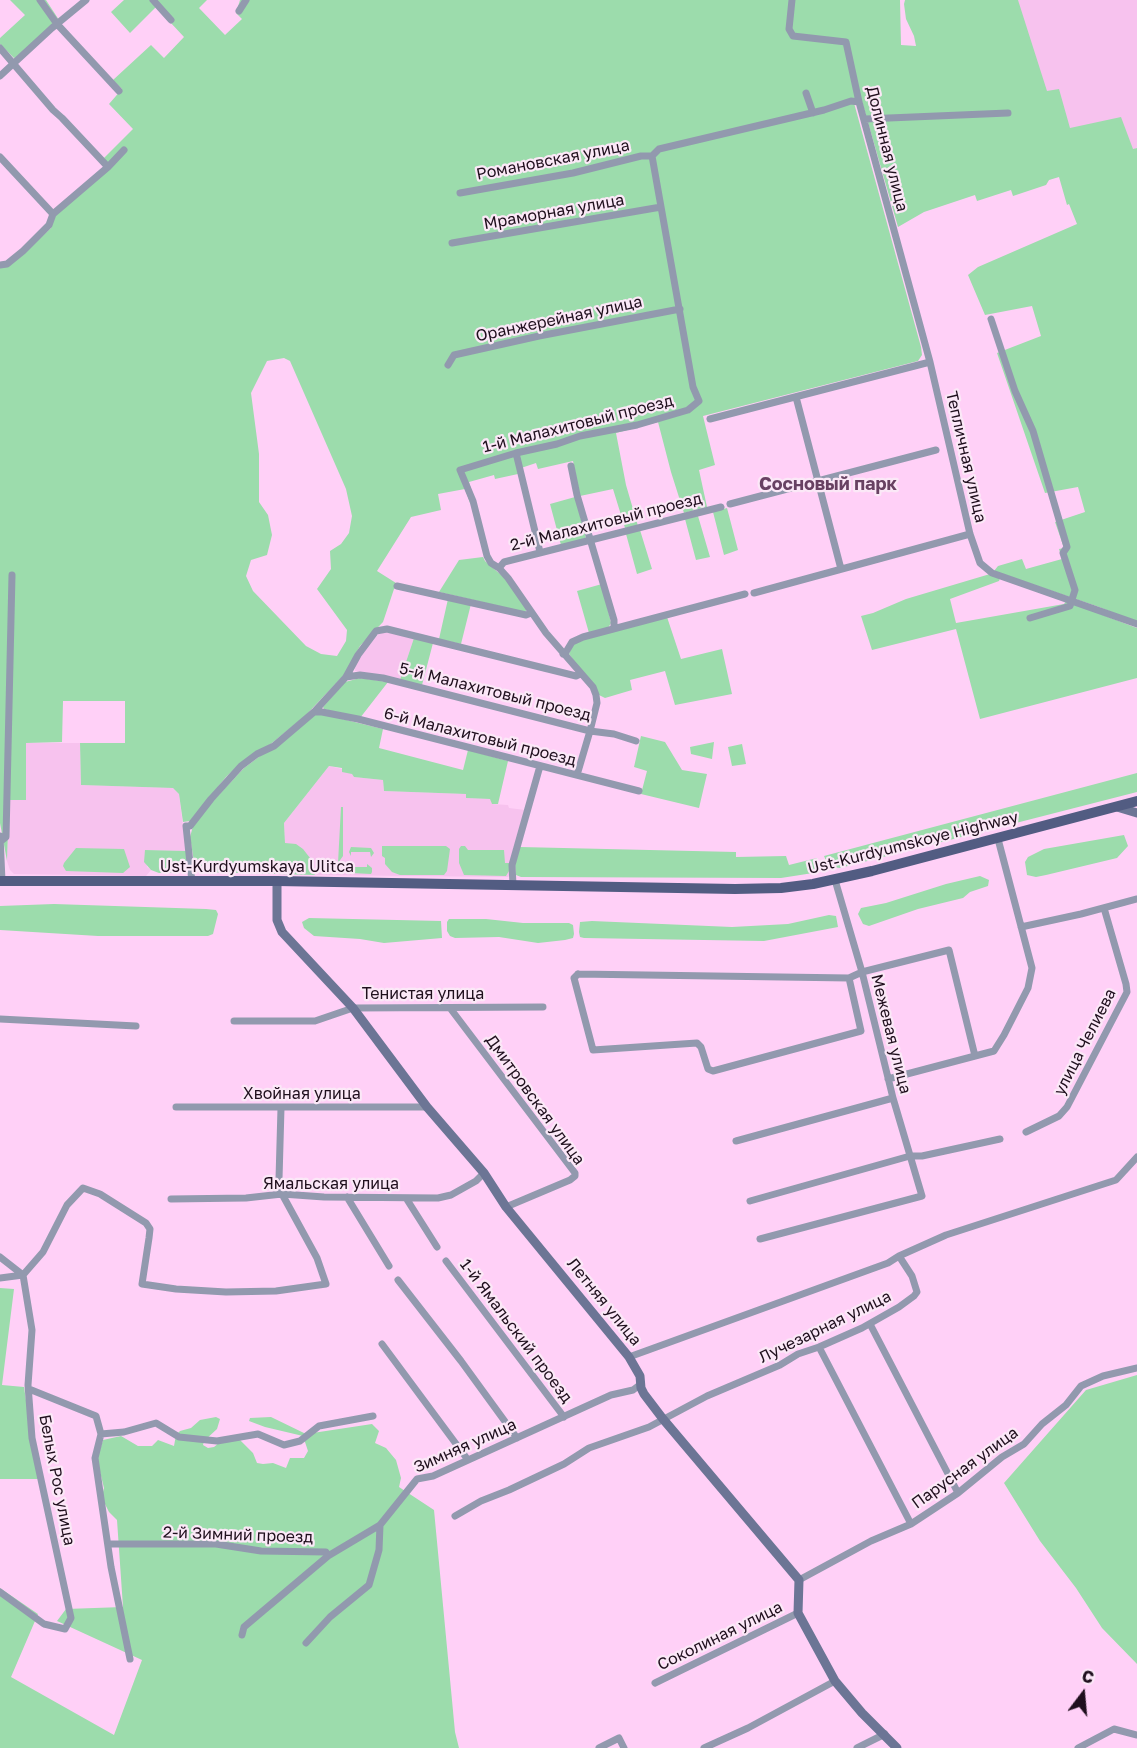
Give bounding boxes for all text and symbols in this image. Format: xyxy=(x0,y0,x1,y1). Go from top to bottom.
street label: Долинная улица xyxy=(862,84,912,214)
street label: Романовская улица xyxy=(475,136,631,184)
street label: Мраморная улица xyxy=(482,190,626,234)
street label: Оранжерейная улица xyxy=(474,292,644,346)
street label: Тепличная улица xyxy=(942,389,990,525)
street label: 1-й Малахитовый проезд xyxy=(481,391,675,457)
district label: Сосновый парк xyxy=(759,473,897,495)
street label: 2-й Малахитовый проезд xyxy=(508,489,704,555)
street label: 5-й Малахитовый проезд xyxy=(397,659,593,725)
street label: 6-й Малахитовый проезд xyxy=(382,704,578,770)
street label: Ust-Kurdyumskoye Highway xyxy=(806,808,1020,878)
street label: Ust-Kurdyumskaya Ulitca xyxy=(160,857,354,877)
street label: Межевая улица xyxy=(867,972,915,1096)
street label: Тенистая улица xyxy=(362,984,484,1004)
street label: улица Челиева xyxy=(1050,985,1120,1099)
street label: Дмитровская улица xyxy=(481,1031,589,1169)
street label: Хвойная улица xyxy=(243,1084,361,1104)
street label: Ямальская улица xyxy=(263,1174,399,1194)
street label: Летняя улица xyxy=(563,1254,645,1350)
street label: 1-й Ямальский проезд xyxy=(456,1255,576,1407)
street label: Лучезарная улица xyxy=(756,1287,894,1367)
street label: Белых Рос улица xyxy=(35,1413,79,1547)
street label: Зимняя улица xyxy=(411,1415,519,1477)
street label: Парусная улица xyxy=(908,1423,1022,1513)
street label: 2-й Зимний проезд xyxy=(163,1523,313,1547)
street label: Соколиная улица xyxy=(654,1597,786,1675)
north arrow xyxy=(1053,1664,1113,1724)
text: С xyxy=(1080,1666,1096,1688)

